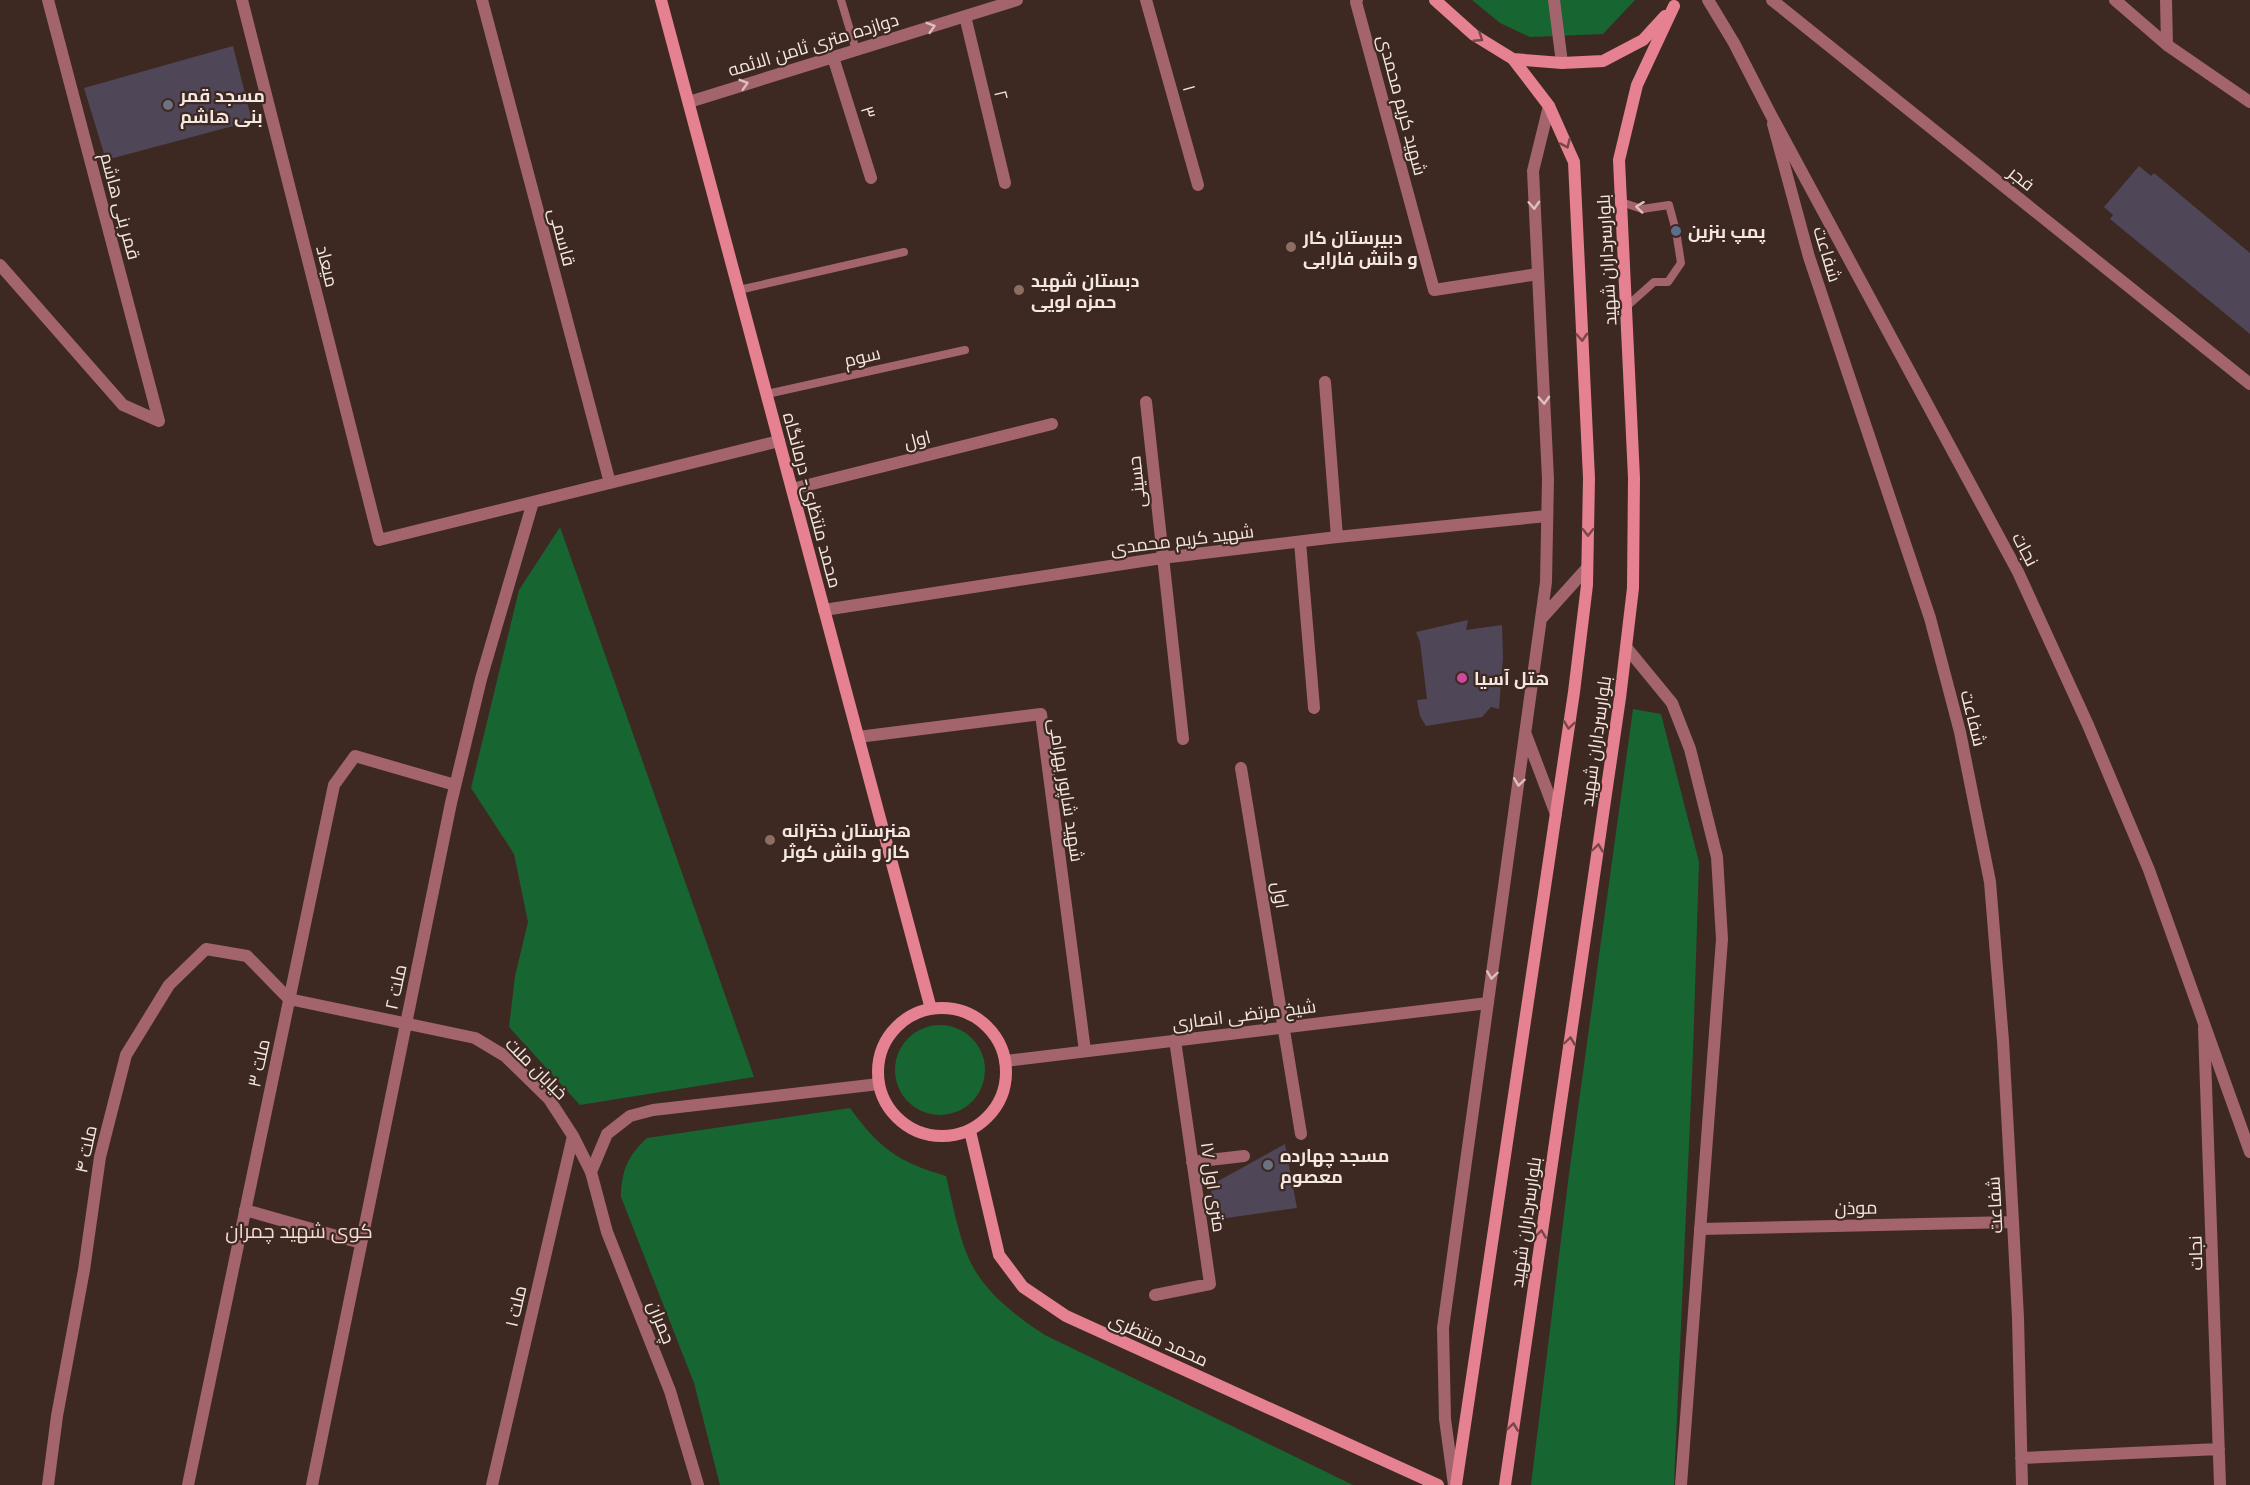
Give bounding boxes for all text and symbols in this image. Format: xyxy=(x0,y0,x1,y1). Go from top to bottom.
street label: دوازده متری ثامن الائمه xyxy=(725,8,901,81)
one-way arrow xyxy=(925,22,936,34)
one-way arrow xyxy=(1473,31,1484,42)
street label: شهید کریم محمدی xyxy=(1372,32,1432,178)
one-way arrow xyxy=(739,79,749,91)
street label: ۱ xyxy=(1179,82,1201,94)
place label: مسجد قمر بنی هاشم xyxy=(179,84,265,129)
street label: ۲ xyxy=(990,88,1014,102)
marker: مسجد قمر بنی هاشم xyxy=(161,98,175,112)
street label: ۳ xyxy=(857,103,881,121)
one-way arrow xyxy=(1558,137,1570,148)
street label: قمر بنی هاشم xyxy=(94,150,146,262)
street label: فجر xyxy=(2003,160,2039,196)
street label: بلوارسرداران شهید xyxy=(1592,194,1621,326)
one-way arrow xyxy=(1528,200,1541,209)
one-way arrow xyxy=(1635,201,1645,213)
street label: قاسمی xyxy=(544,206,581,269)
place label: پمپ بنزین xyxy=(1688,220,1766,244)
street label: شفاعت xyxy=(1809,223,1847,285)
marker: پمپ بنزین xyxy=(1669,224,1683,238)
place label: دبیرستان کار و دانش فارابی xyxy=(1302,226,1418,270)
marker: دبیرستان کار و دانش فارابی xyxy=(1284,240,1298,254)
street label: میعاد xyxy=(312,243,344,289)
place label: دبستان شهید حمزه لویی xyxy=(1031,269,1139,313)
marker: دبستان شهید حمزه لویی xyxy=(1012,283,1026,297)
one-way arrow xyxy=(1576,332,1589,341)
street label: سوم xyxy=(842,341,883,373)
one-way arrow xyxy=(1537,395,1550,404)
street label: محمد منتظری- درمانگاه xyxy=(778,410,847,590)
street label: اول xyxy=(901,425,933,454)
street label: حسینی xyxy=(1122,455,1151,509)
street label: شهید کریم محمدی xyxy=(1109,519,1255,561)
one-way arrow xyxy=(1582,527,1594,536)
street label: نجات xyxy=(2008,528,2044,570)
place label: هتل آسیا xyxy=(1474,667,1549,690)
marker: هتل آسیا xyxy=(1455,671,1469,685)
street label: بلوارسرداران شهید xyxy=(1575,674,1616,808)
street label: شفاعت xyxy=(1956,688,1992,748)
street label: شهید شاپور بهرامی xyxy=(1043,717,1089,864)
one-way arrow xyxy=(1564,721,1576,730)
one-way arrow xyxy=(1513,777,1525,786)
place label: هنرستان دخترانه کار و دانش کوثر xyxy=(781,819,911,863)
marker: هنرستان دخترانه کار و دانش کوثر xyxy=(763,833,777,847)
one-way arrow xyxy=(1591,844,1603,853)
street label: اول xyxy=(1267,880,1294,910)
street label: ملت ۲ xyxy=(379,962,411,1012)
one-way arrow xyxy=(1487,970,1499,979)
street label: شیخ مرتضی انصاری xyxy=(1171,994,1317,1036)
street label: خیابان ملت xyxy=(501,1032,573,1104)
street label: ملت ۳ xyxy=(242,1037,274,1089)
one-way arrow xyxy=(1563,1037,1575,1046)
street label: ملت ۴ xyxy=(69,1123,101,1175)
street label: ۱۷ متری اول xyxy=(1196,1141,1231,1234)
place label: مسجد چهارده معصوم xyxy=(1280,1144,1389,1189)
street label: بلوارسرداران شهید xyxy=(1505,1155,1546,1289)
marker: مسجد چهارده معصوم xyxy=(1261,1158,1275,1172)
street label: شفاعت xyxy=(1982,1176,2006,1234)
street label: موذن xyxy=(1834,1196,1878,1219)
district label: کوی شهید چمران xyxy=(225,1218,373,1244)
one-way arrow xyxy=(1535,1230,1547,1239)
street label: نجات xyxy=(2183,1235,2207,1271)
street label: ملت ۱ xyxy=(500,1283,530,1329)
street label: چمران xyxy=(642,1297,681,1347)
street label: محمد منتظری xyxy=(1106,1307,1212,1371)
one-way arrow xyxy=(1507,1423,1519,1432)

